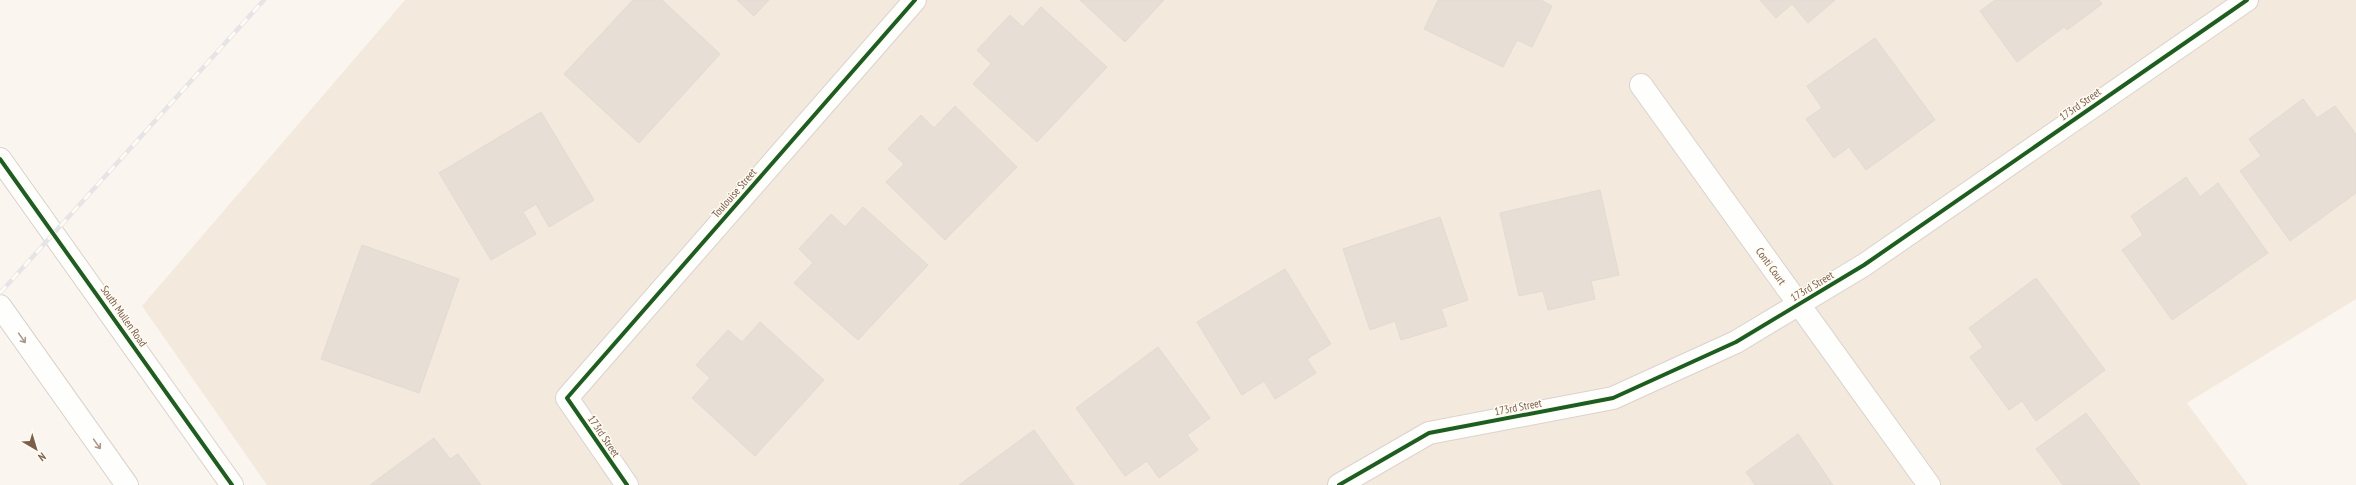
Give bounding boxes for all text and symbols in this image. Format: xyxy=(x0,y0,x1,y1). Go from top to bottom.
street label: 173rd Street xyxy=(2056,85,2104,123)
street label: Toulouise Street xyxy=(709,165,759,221)
street label: Conti Court xyxy=(1753,245,1789,287)
street label: 173rd Street xyxy=(1788,268,1836,304)
street label: South Mullen Road xyxy=(98,283,150,350)
one-way arrow xyxy=(18,332,27,343)
street label: 173rd Street xyxy=(1493,396,1543,418)
street label: 173rd Street xyxy=(585,412,623,460)
north arrow xyxy=(16,429,56,469)
one-way arrow xyxy=(93,438,101,449)
text: N xyxy=(35,450,49,464)

